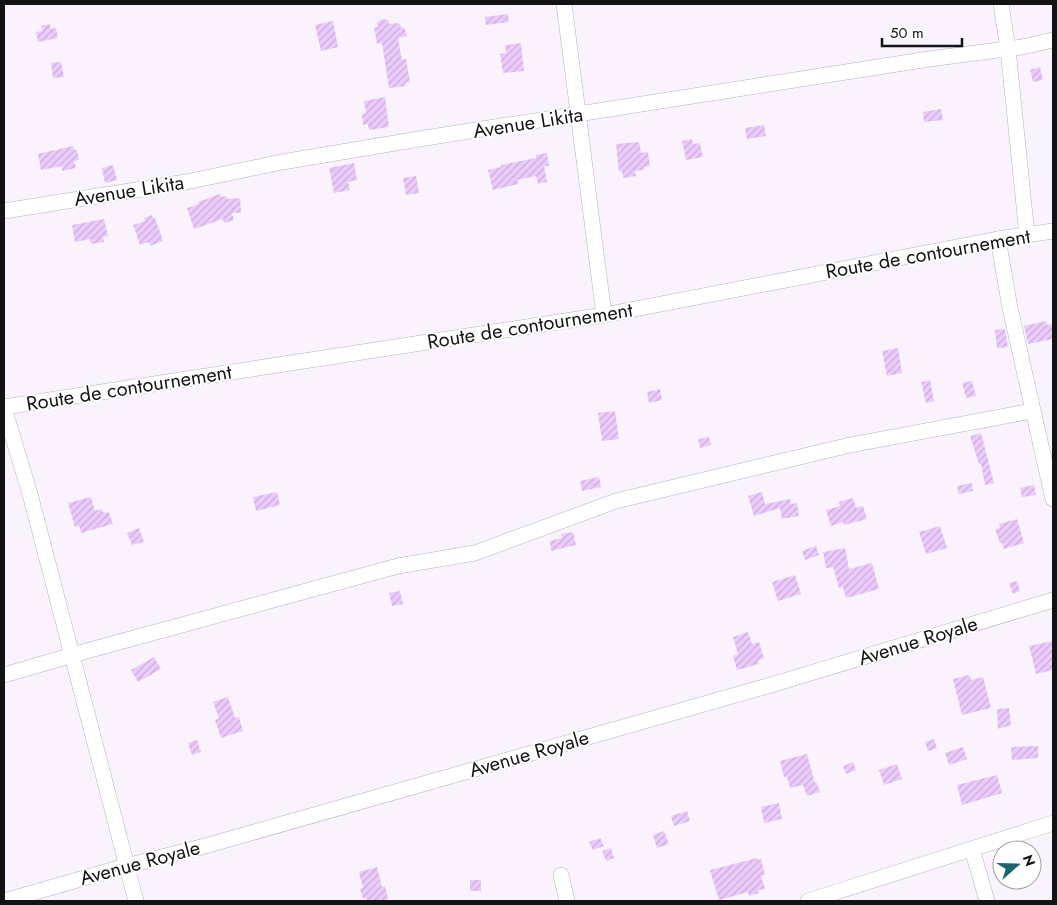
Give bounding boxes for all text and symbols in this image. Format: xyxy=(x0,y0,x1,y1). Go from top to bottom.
scale bar xyxy=(882,15,962,47)
text: 50 m xyxy=(890,22,924,44)
street label: Avenue Likita xyxy=(471,100,585,146)
street label: Avenue Likita xyxy=(72,168,186,214)
street label: Route de contournement xyxy=(823,222,1033,286)
street label: Route de contournement xyxy=(425,295,635,357)
street label: Route de contournement xyxy=(24,357,234,419)
street label: Avenue Royale xyxy=(855,609,981,673)
street label: Avenue Royale xyxy=(466,723,592,785)
street label: Avenue Royale xyxy=(77,833,203,893)
north arrow xyxy=(992,840,1042,890)
text: N xyxy=(1018,852,1041,869)

